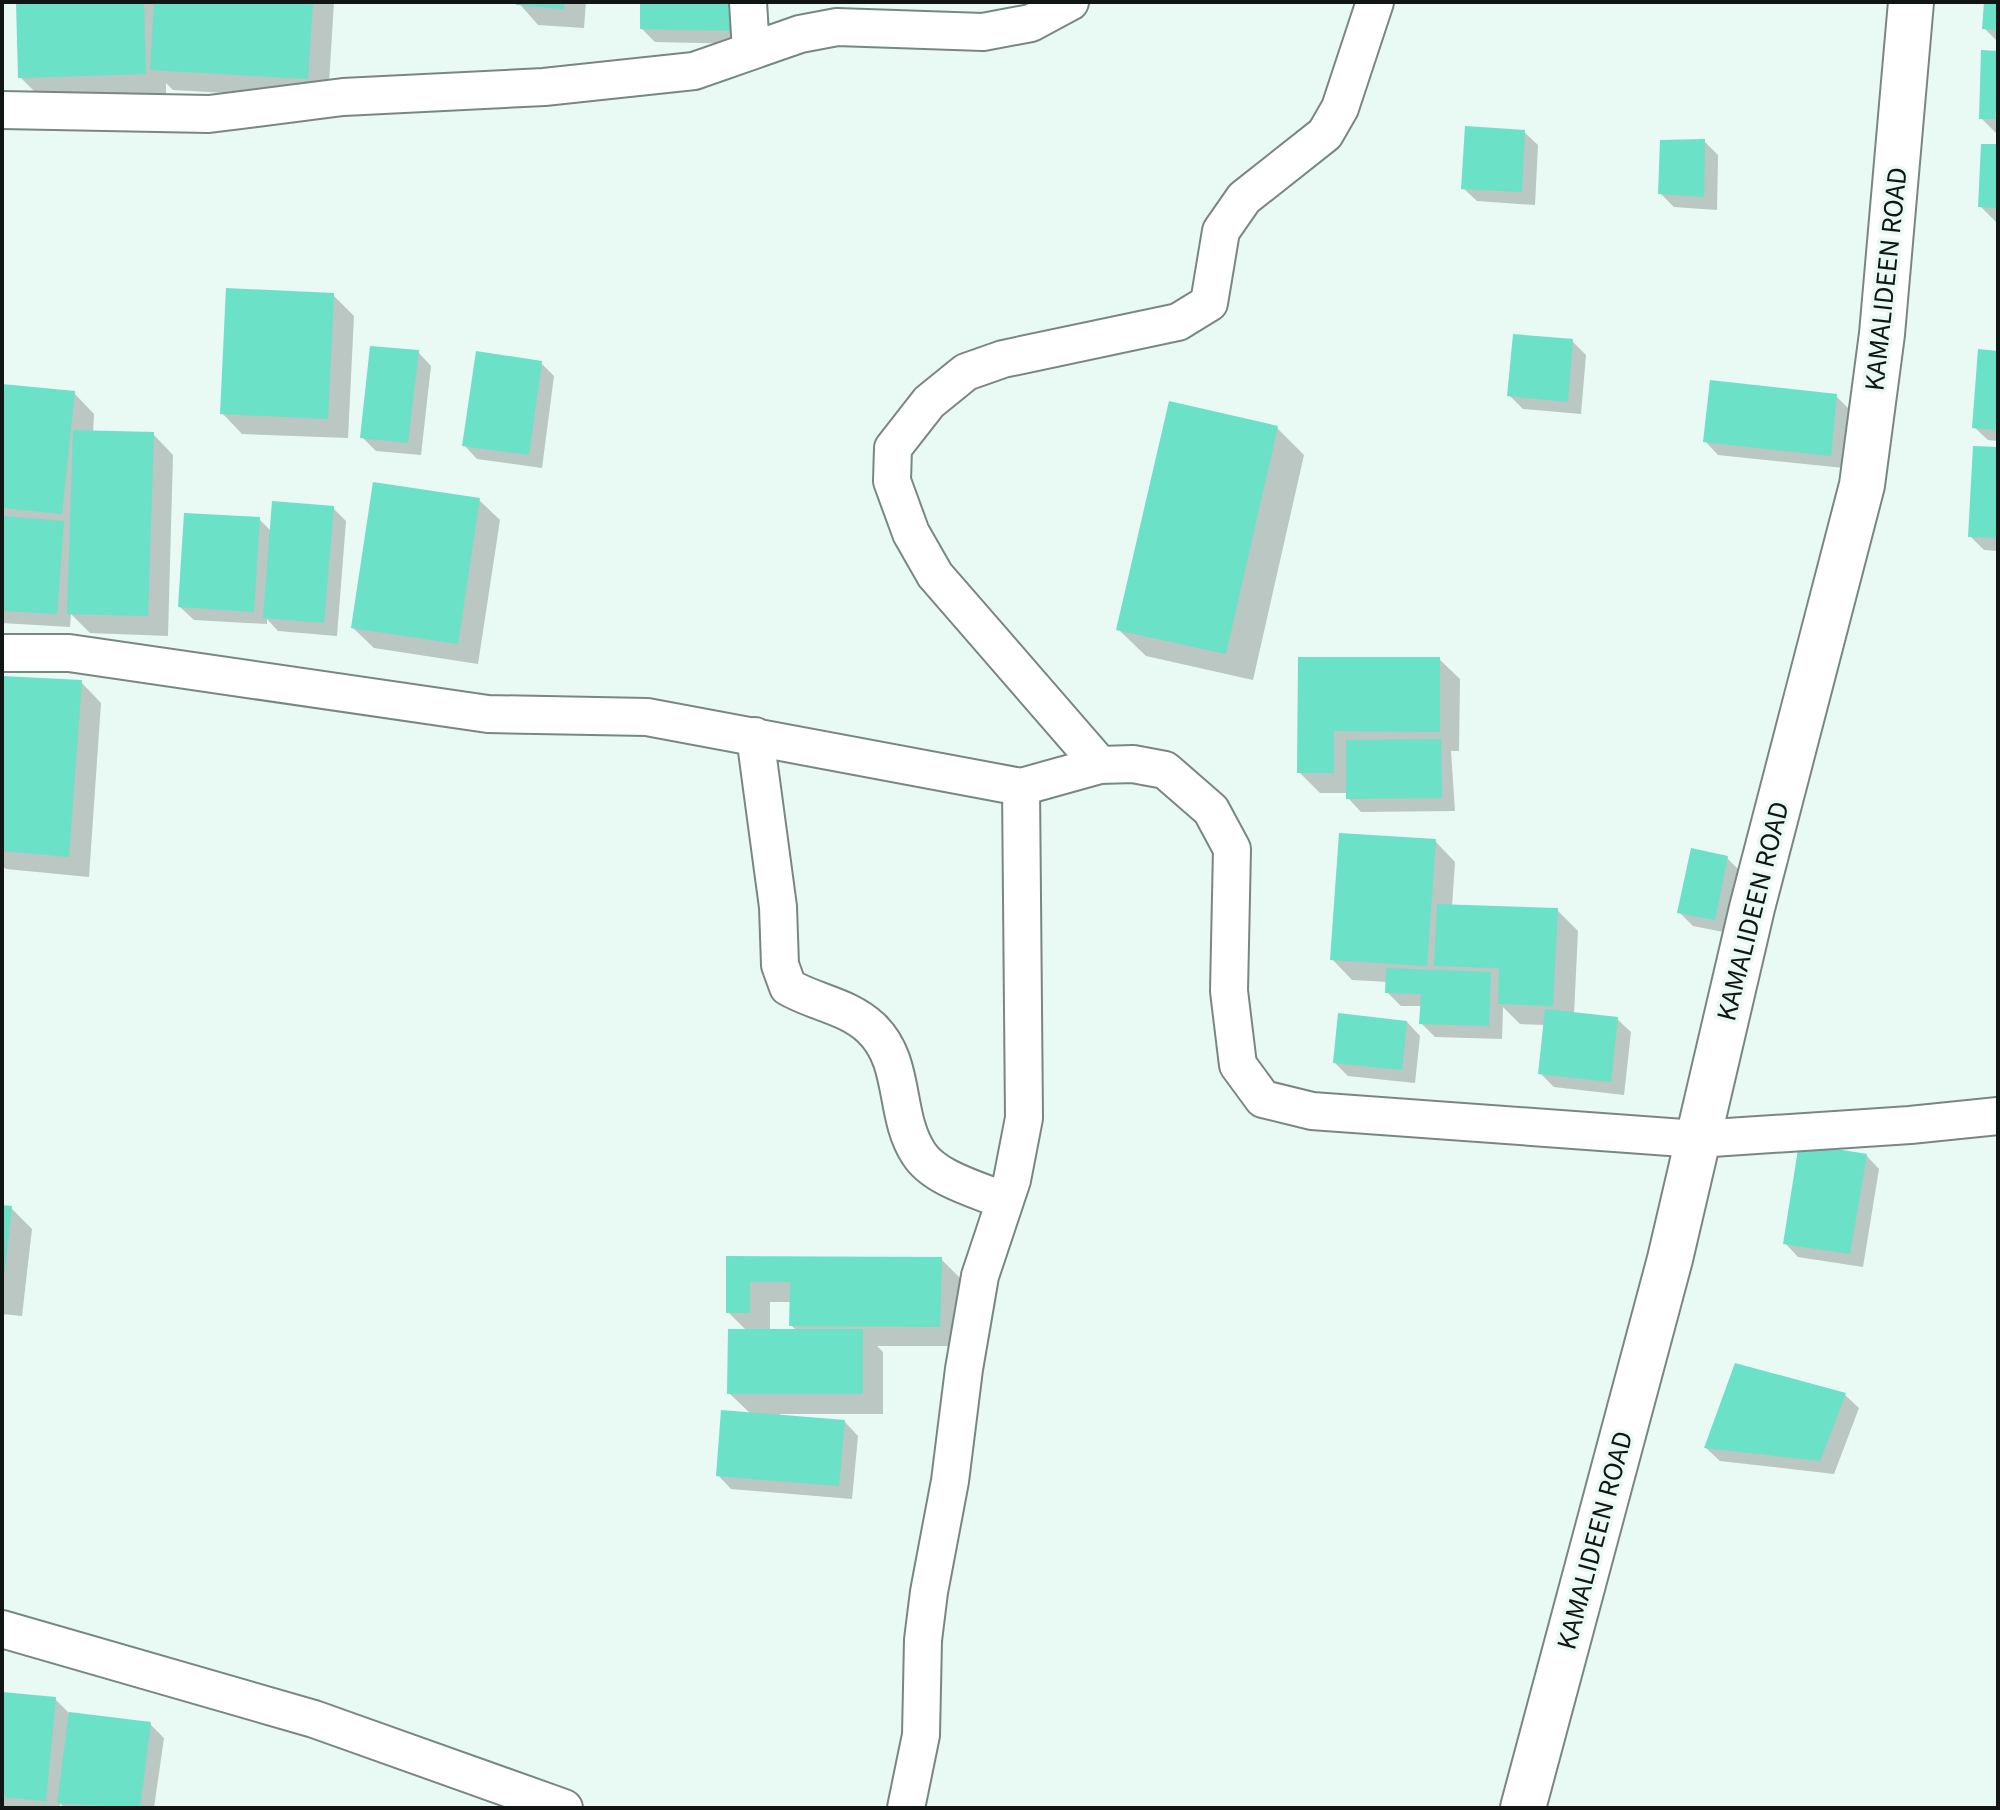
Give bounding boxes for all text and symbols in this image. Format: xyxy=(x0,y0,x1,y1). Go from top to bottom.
street label: KAMALIDEEN ROAD xyxy=(1854,165,1918,393)
street label: KAMALIDEEN ROAD xyxy=(1706,797,1800,1025)
street label: KAMALIDEEN ROAD xyxy=(1547,1427,1643,1654)

